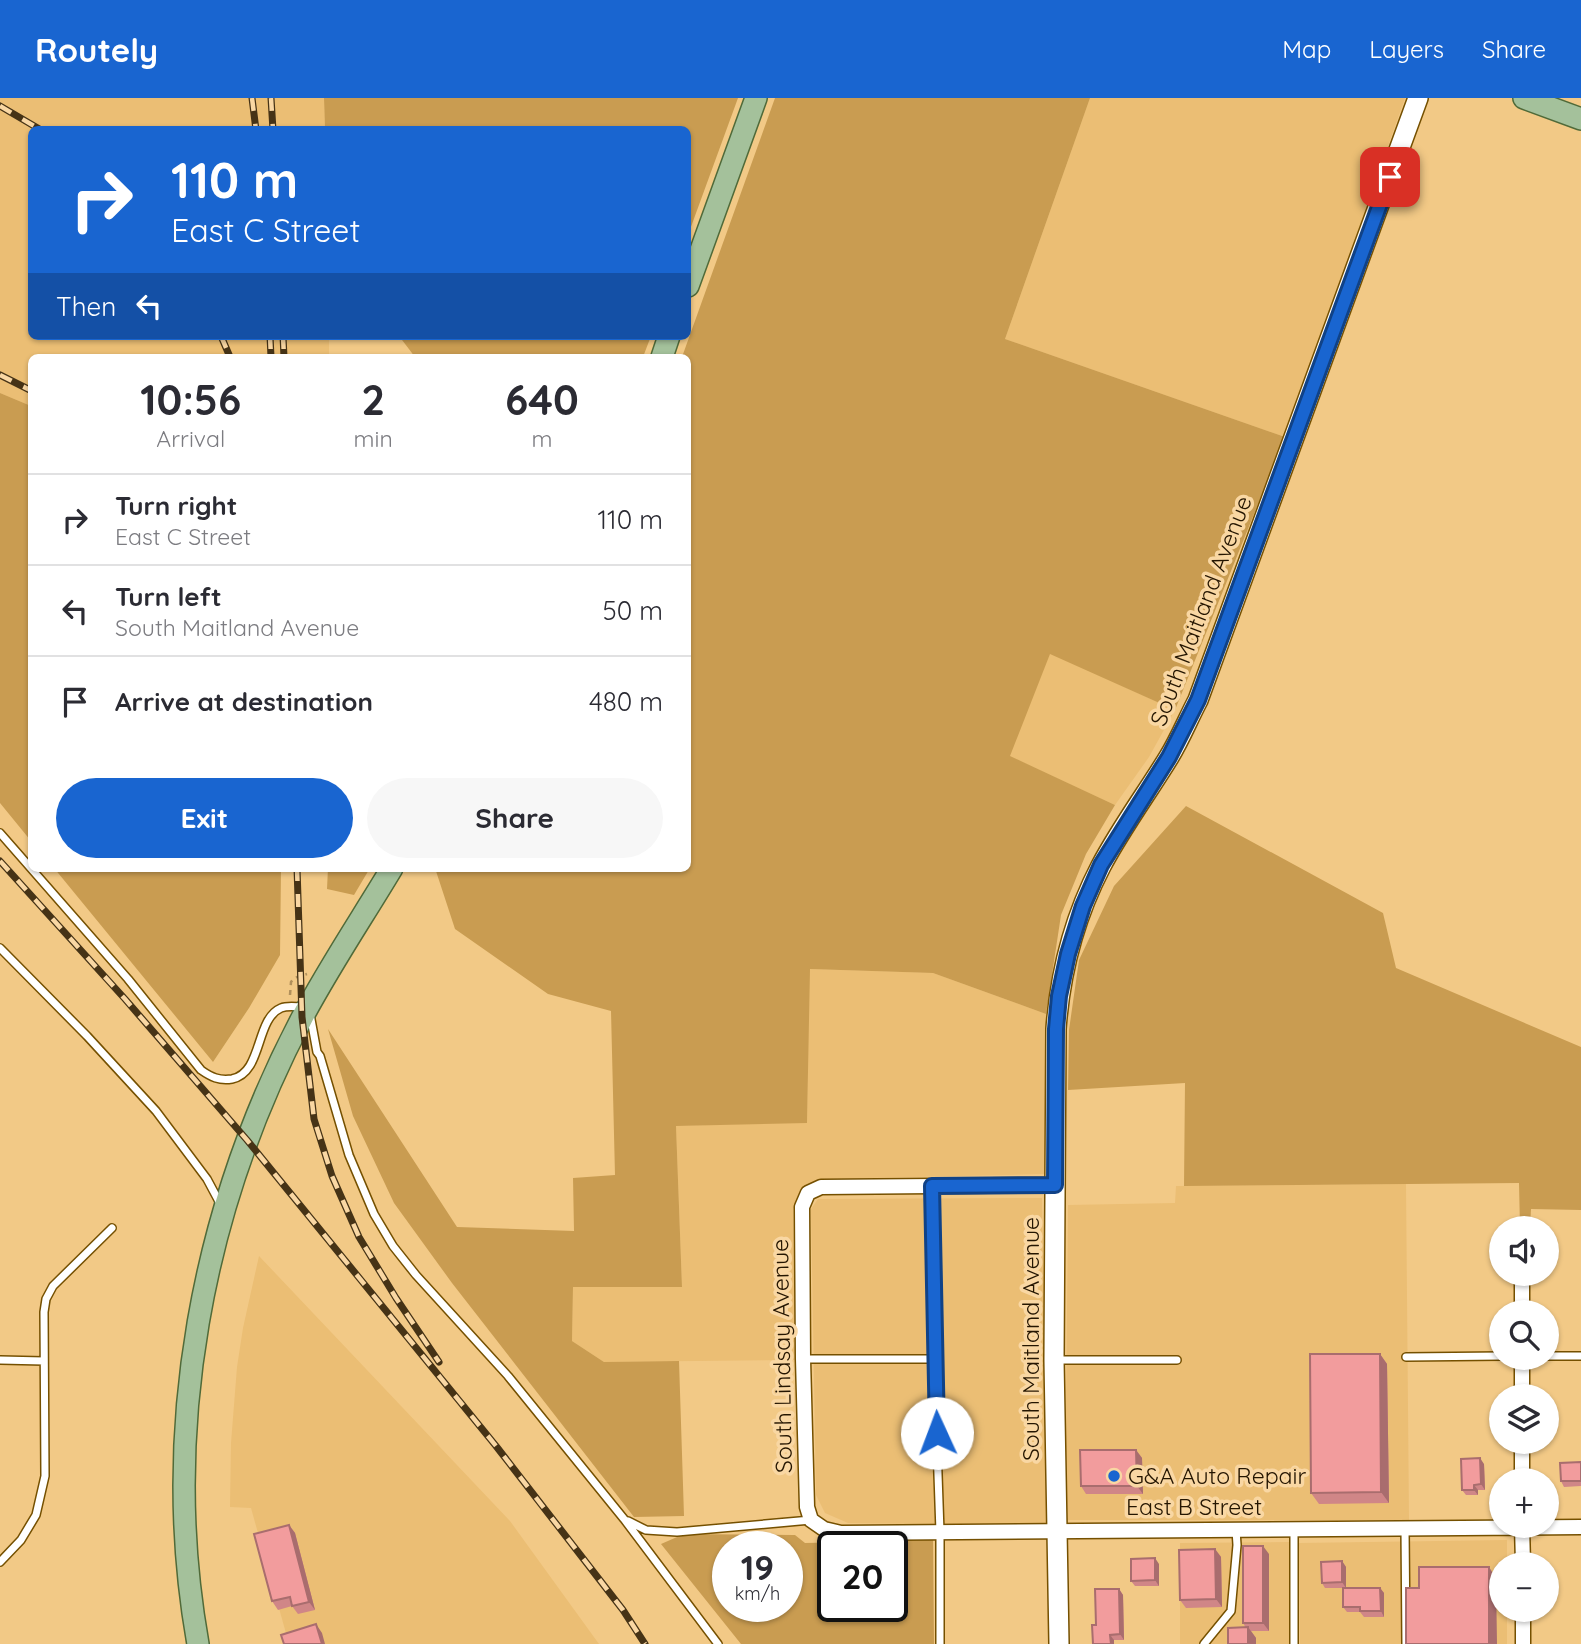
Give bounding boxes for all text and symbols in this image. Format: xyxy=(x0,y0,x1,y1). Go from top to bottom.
text: Routely xyxy=(35,29,158,70)
text: Map xyxy=(1282,34,1331,64)
text: Layers xyxy=(1369,34,1444,64)
text: Share xyxy=(1482,34,1546,64)
pin xyxy=(1360,147,1420,207)
text: 110 m xyxy=(171,149,298,210)
icon: right xyxy=(56,154,147,245)
icon: arrive xyxy=(1371,158,1409,196)
text: East C Street xyxy=(171,210,360,250)
icon: left xyxy=(130,287,168,325)
text: Then xyxy=(56,290,116,323)
text: 10:56 xyxy=(140,373,241,426)
text: 2 xyxy=(361,373,385,426)
text: 640 xyxy=(505,373,579,426)
text: Arrival xyxy=(156,424,225,453)
text: min xyxy=(354,424,393,453)
text: m xyxy=(531,424,552,453)
text: Turn right xyxy=(115,489,237,522)
street label: South Maitland Avenue xyxy=(1143,492,1258,730)
icon: right xyxy=(56,501,94,539)
text: 110 m xyxy=(597,503,663,536)
text: East C Street xyxy=(115,522,251,551)
text: Turn left xyxy=(115,580,222,613)
icon: left xyxy=(56,592,94,630)
text: 50 m xyxy=(603,594,663,627)
text: South Maitland Avenue xyxy=(115,613,359,642)
icon: arrive xyxy=(56,683,94,721)
text: Arrive at destination xyxy=(115,685,373,718)
text: 480 m xyxy=(589,685,663,718)
button: Exit xyxy=(56,778,353,858)
button: Share xyxy=(367,778,663,858)
map controls xyxy=(1489,1216,1559,1622)
button: sound xyxy=(1489,1216,1559,1286)
street label: South Maitland Avenue xyxy=(1016,1217,1045,1461)
street label: South Lindsay Avenue xyxy=(765,1239,798,1473)
button: search xyxy=(1489,1300,1559,1370)
button: layers xyxy=(1489,1384,1559,1454)
position arrow xyxy=(900,1396,974,1470)
place label: G&A Auto Repair xyxy=(1128,1461,1306,1490)
marker: G&A Auto Repair xyxy=(1106,1468,1122,1484)
button: + xyxy=(1489,1468,1559,1538)
street label: East B Street xyxy=(1126,1492,1262,1521)
speed limit sign: 20 xyxy=(817,1531,908,1622)
text: 19 xyxy=(741,1545,774,1589)
button: − xyxy=(1489,1552,1559,1622)
text: km/h xyxy=(735,1582,780,1605)

